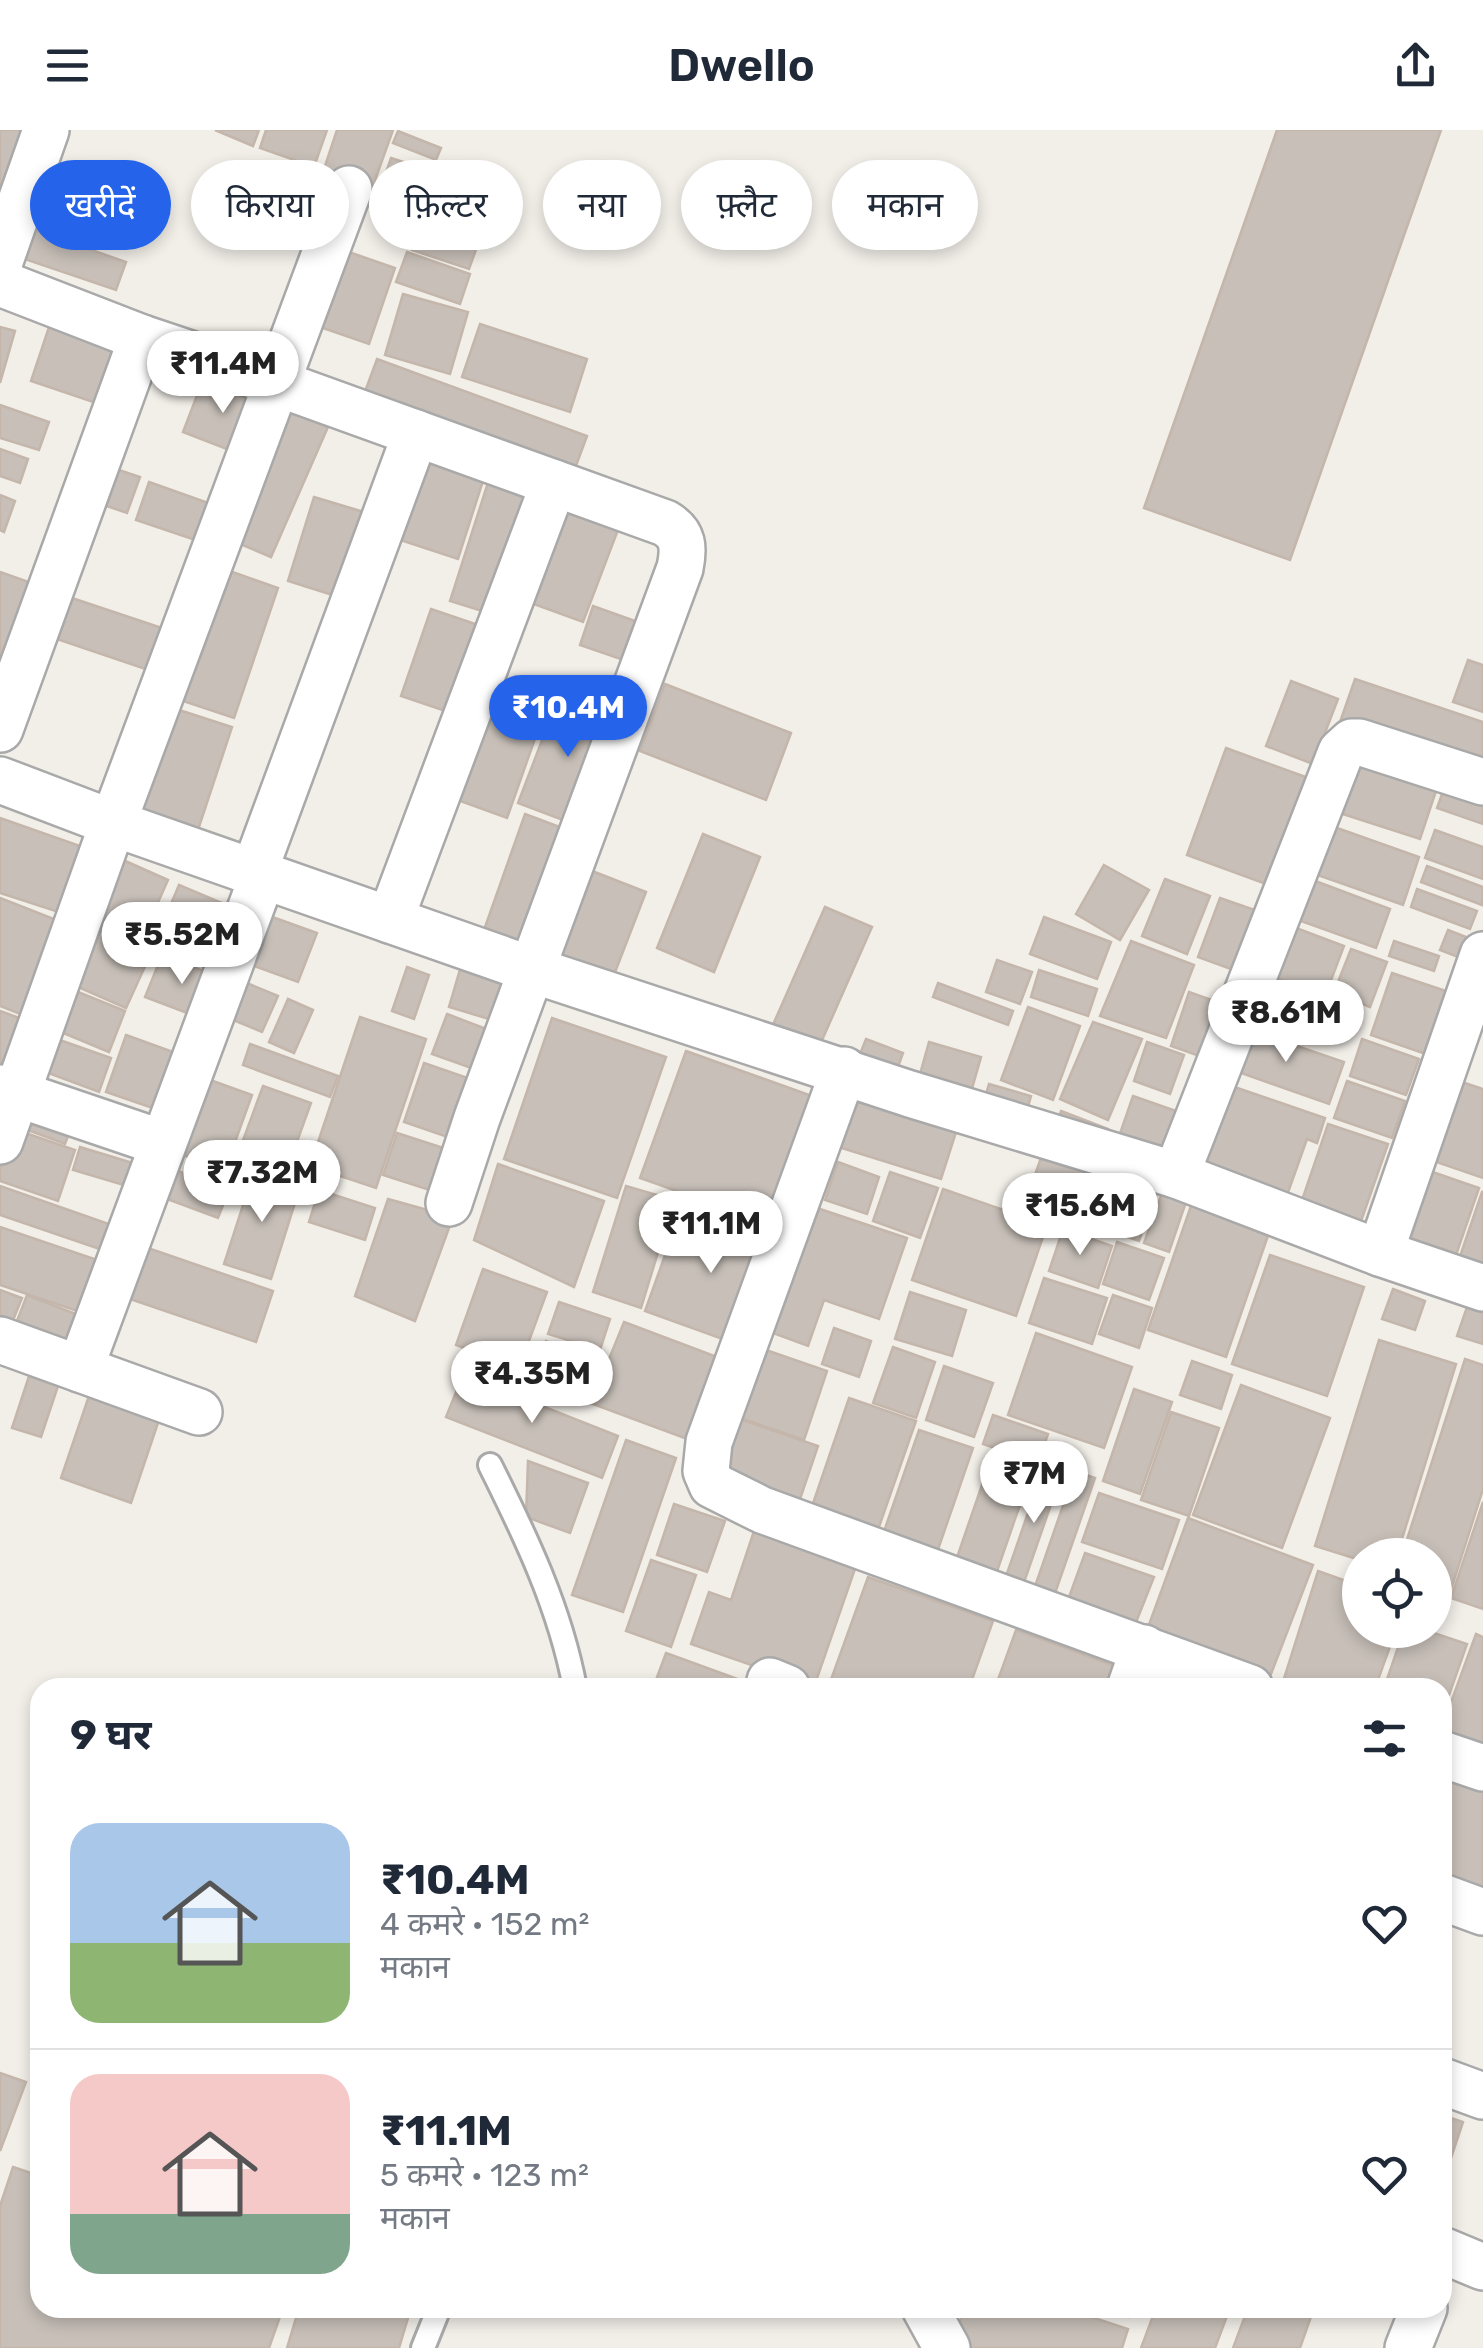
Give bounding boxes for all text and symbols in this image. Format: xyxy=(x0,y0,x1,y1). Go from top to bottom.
icon: menu xyxy=(40,38,95,93)
icon: share xyxy=(1388,38,1443,93)
text: Dwello xyxy=(668,39,815,92)
chip: खरीदें xyxy=(30,160,171,250)
chip: किराया xyxy=(191,160,349,250)
chip: फ़िल्टर xyxy=(369,160,523,250)
chip: नया xyxy=(543,160,661,250)
chip: फ़्लैट xyxy=(681,160,812,250)
chip: मकान xyxy=(832,160,978,250)
pin: ₹11.4M xyxy=(142,331,304,416)
text: ₹11.4M xyxy=(169,344,277,382)
pin: ₹10.4M xyxy=(487,675,649,760)
text: ₹10.4M xyxy=(511,688,625,726)
pin: ₹5.52M xyxy=(101,902,263,987)
text: ₹5.52M xyxy=(124,915,240,953)
pin: ₹8.61M xyxy=(1205,980,1367,1065)
text: ₹8.61M xyxy=(1230,993,1342,1031)
pin: ₹7.32M xyxy=(181,1140,343,1225)
text: ₹7.32M xyxy=(205,1153,319,1191)
pin: ₹15.6M xyxy=(999,1173,1161,1258)
text: ₹15.6M xyxy=(1024,1186,1136,1224)
pin: ₹11.1M xyxy=(630,1191,792,1276)
text: ₹11.1M xyxy=(661,1204,761,1242)
pin: ₹4.35M xyxy=(451,1341,613,1426)
text: ₹4.35M xyxy=(473,1354,591,1392)
pin: ₹7M xyxy=(986,1441,1082,1526)
text: ₹7M xyxy=(1002,1454,1066,1492)
map controls xyxy=(1342,1538,1452,1648)
button: locate xyxy=(1342,1538,1452,1648)
text: 9 घर xyxy=(70,1710,152,1760)
icon: filters xyxy=(1357,1711,1412,1766)
text: ₹10.4M xyxy=(380,1855,529,1905)
icon: home xyxy=(150,1863,270,1983)
icon: heart xyxy=(1357,1896,1412,1951)
text: 4 कमरे · 152 m² xyxy=(380,1905,589,1943)
text: मकान xyxy=(380,1948,450,1986)
text: ₹11.1M xyxy=(380,2106,512,2156)
icon: home xyxy=(150,2114,270,2234)
icon: heart xyxy=(1357,2147,1412,2202)
text: 5 कमरे · 123 m² xyxy=(380,2156,589,2194)
text: मकान xyxy=(380,2199,450,2237)

